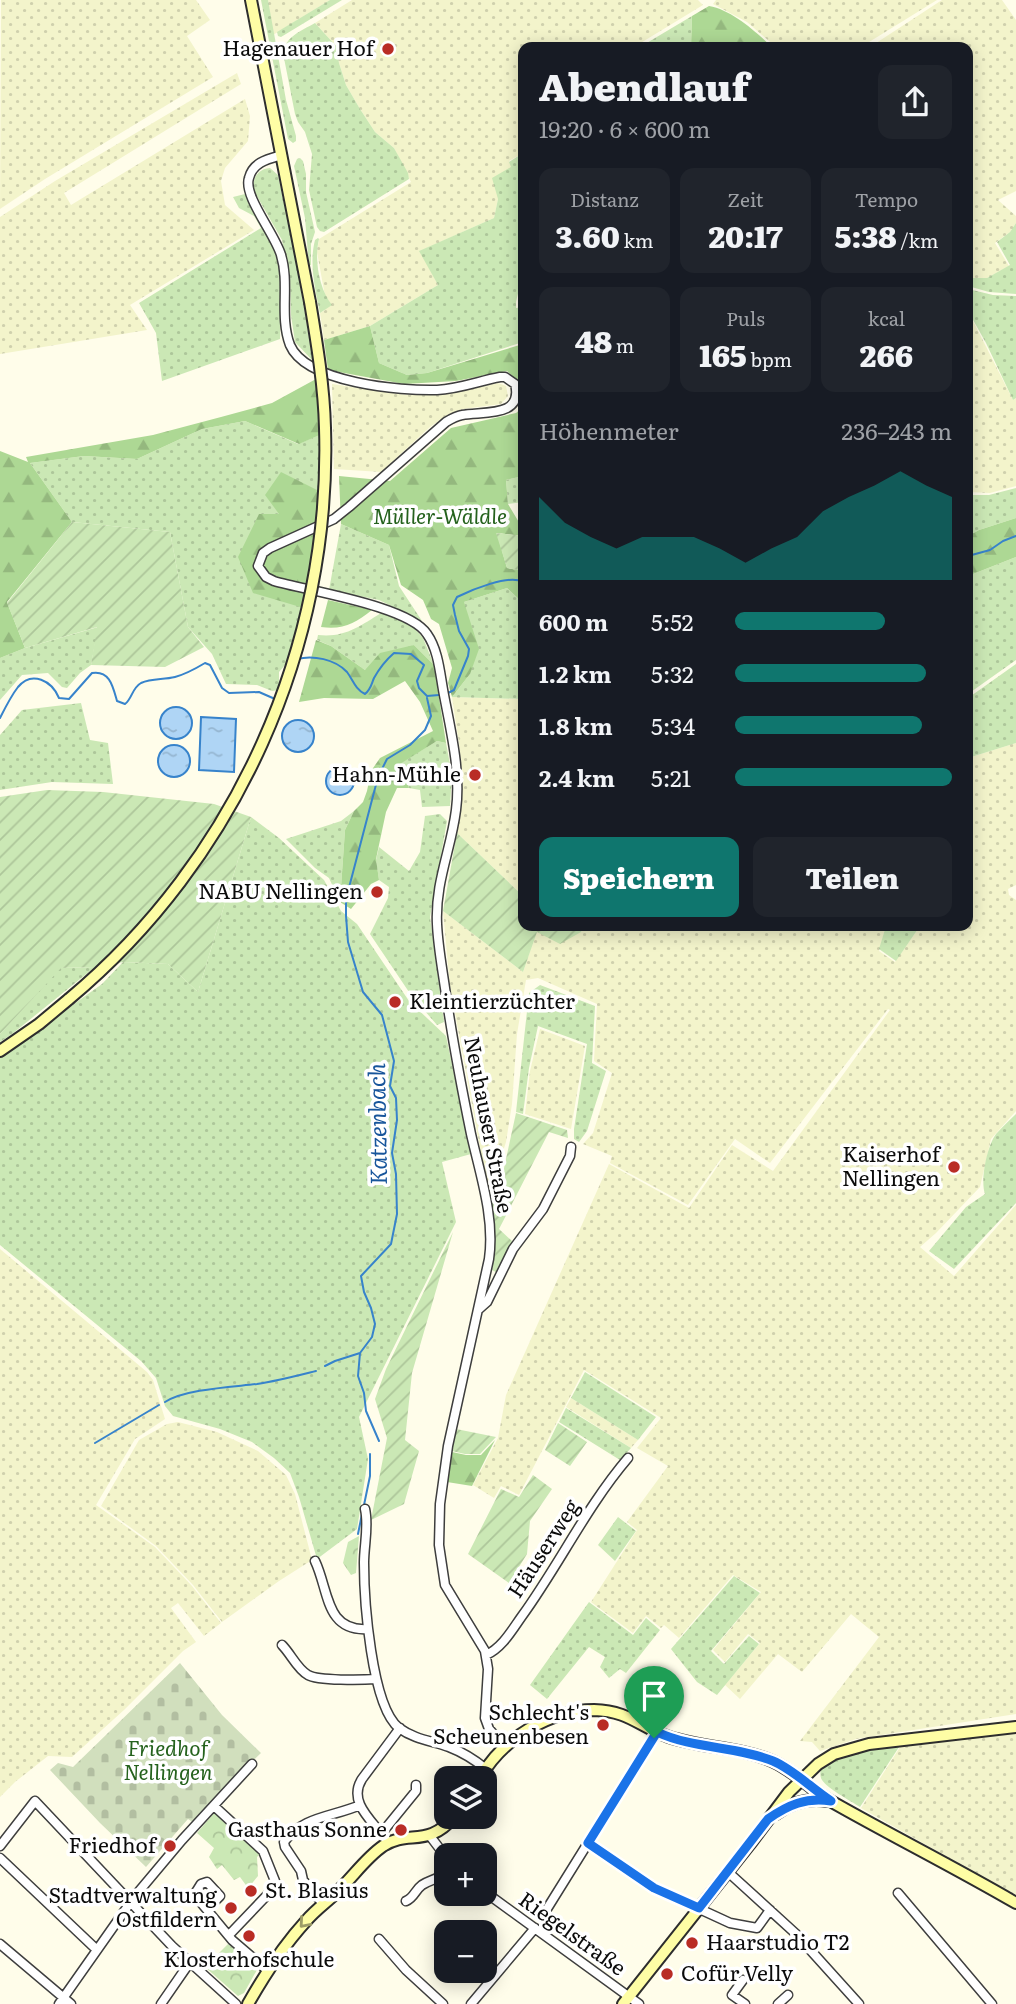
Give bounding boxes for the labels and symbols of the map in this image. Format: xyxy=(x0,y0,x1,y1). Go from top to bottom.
place label: Hagenauer Hof xyxy=(222,31,376,62)
marker: Hagenauer Hof xyxy=(380,41,396,57)
park label: Müller-Wäldle xyxy=(373,499,507,530)
place label: Hahn-Mühle xyxy=(332,757,461,788)
marker: Hahn-Mühle xyxy=(467,767,483,783)
place label: NABU Nellingen xyxy=(198,874,363,905)
marker: NABU Nellingen xyxy=(369,884,385,900)
place label: Kleintierzüchter xyxy=(409,984,575,1015)
marker: Kleintierzüchter xyxy=(387,994,403,1010)
street label: Neuhauser Straße xyxy=(458,1033,523,1216)
water label: Katzenbach xyxy=(358,1062,394,1185)
place label: Kaiserhof Nellingen xyxy=(842,1137,942,1192)
marker: Kaiserhof Nellingen xyxy=(946,1159,962,1175)
street label: Häuserweg xyxy=(498,1492,586,1603)
pin xyxy=(624,1666,684,1738)
place label: Schlecht's Scheunenbesen xyxy=(433,1695,589,1750)
marker: Schlecht's Scheunenbesen xyxy=(595,1717,611,1733)
park label: Friedhof Nellingen xyxy=(123,1731,213,1786)
place label: Gasthaus Sonne xyxy=(228,1812,387,1843)
marker: Gasthaus Sonne xyxy=(393,1822,409,1838)
place label: Friedhof xyxy=(69,1828,158,1859)
marker: Friedhof xyxy=(162,1838,178,1854)
place label: St. Blasius xyxy=(265,1873,368,1904)
place label: Stadtverwaltung Ostfildern xyxy=(48,1878,217,1933)
street label: Riegelstraße xyxy=(513,1882,634,1982)
marker: St. Blasius xyxy=(243,1883,259,1899)
marker: Stadtverwaltung Ostfildern xyxy=(223,1900,239,1916)
one-way arrow xyxy=(300,1915,312,1928)
place label: Haarstudio T2 xyxy=(706,1925,849,1956)
marker: Klosterhofschule xyxy=(241,1928,257,1944)
marker: Haarstudio T2 xyxy=(684,1935,700,1951)
place label: Klosterhofschule xyxy=(164,1942,334,1973)
place label: Cofür Velly xyxy=(681,1956,794,1987)
marker: Cofür Velly xyxy=(659,1966,675,1982)

